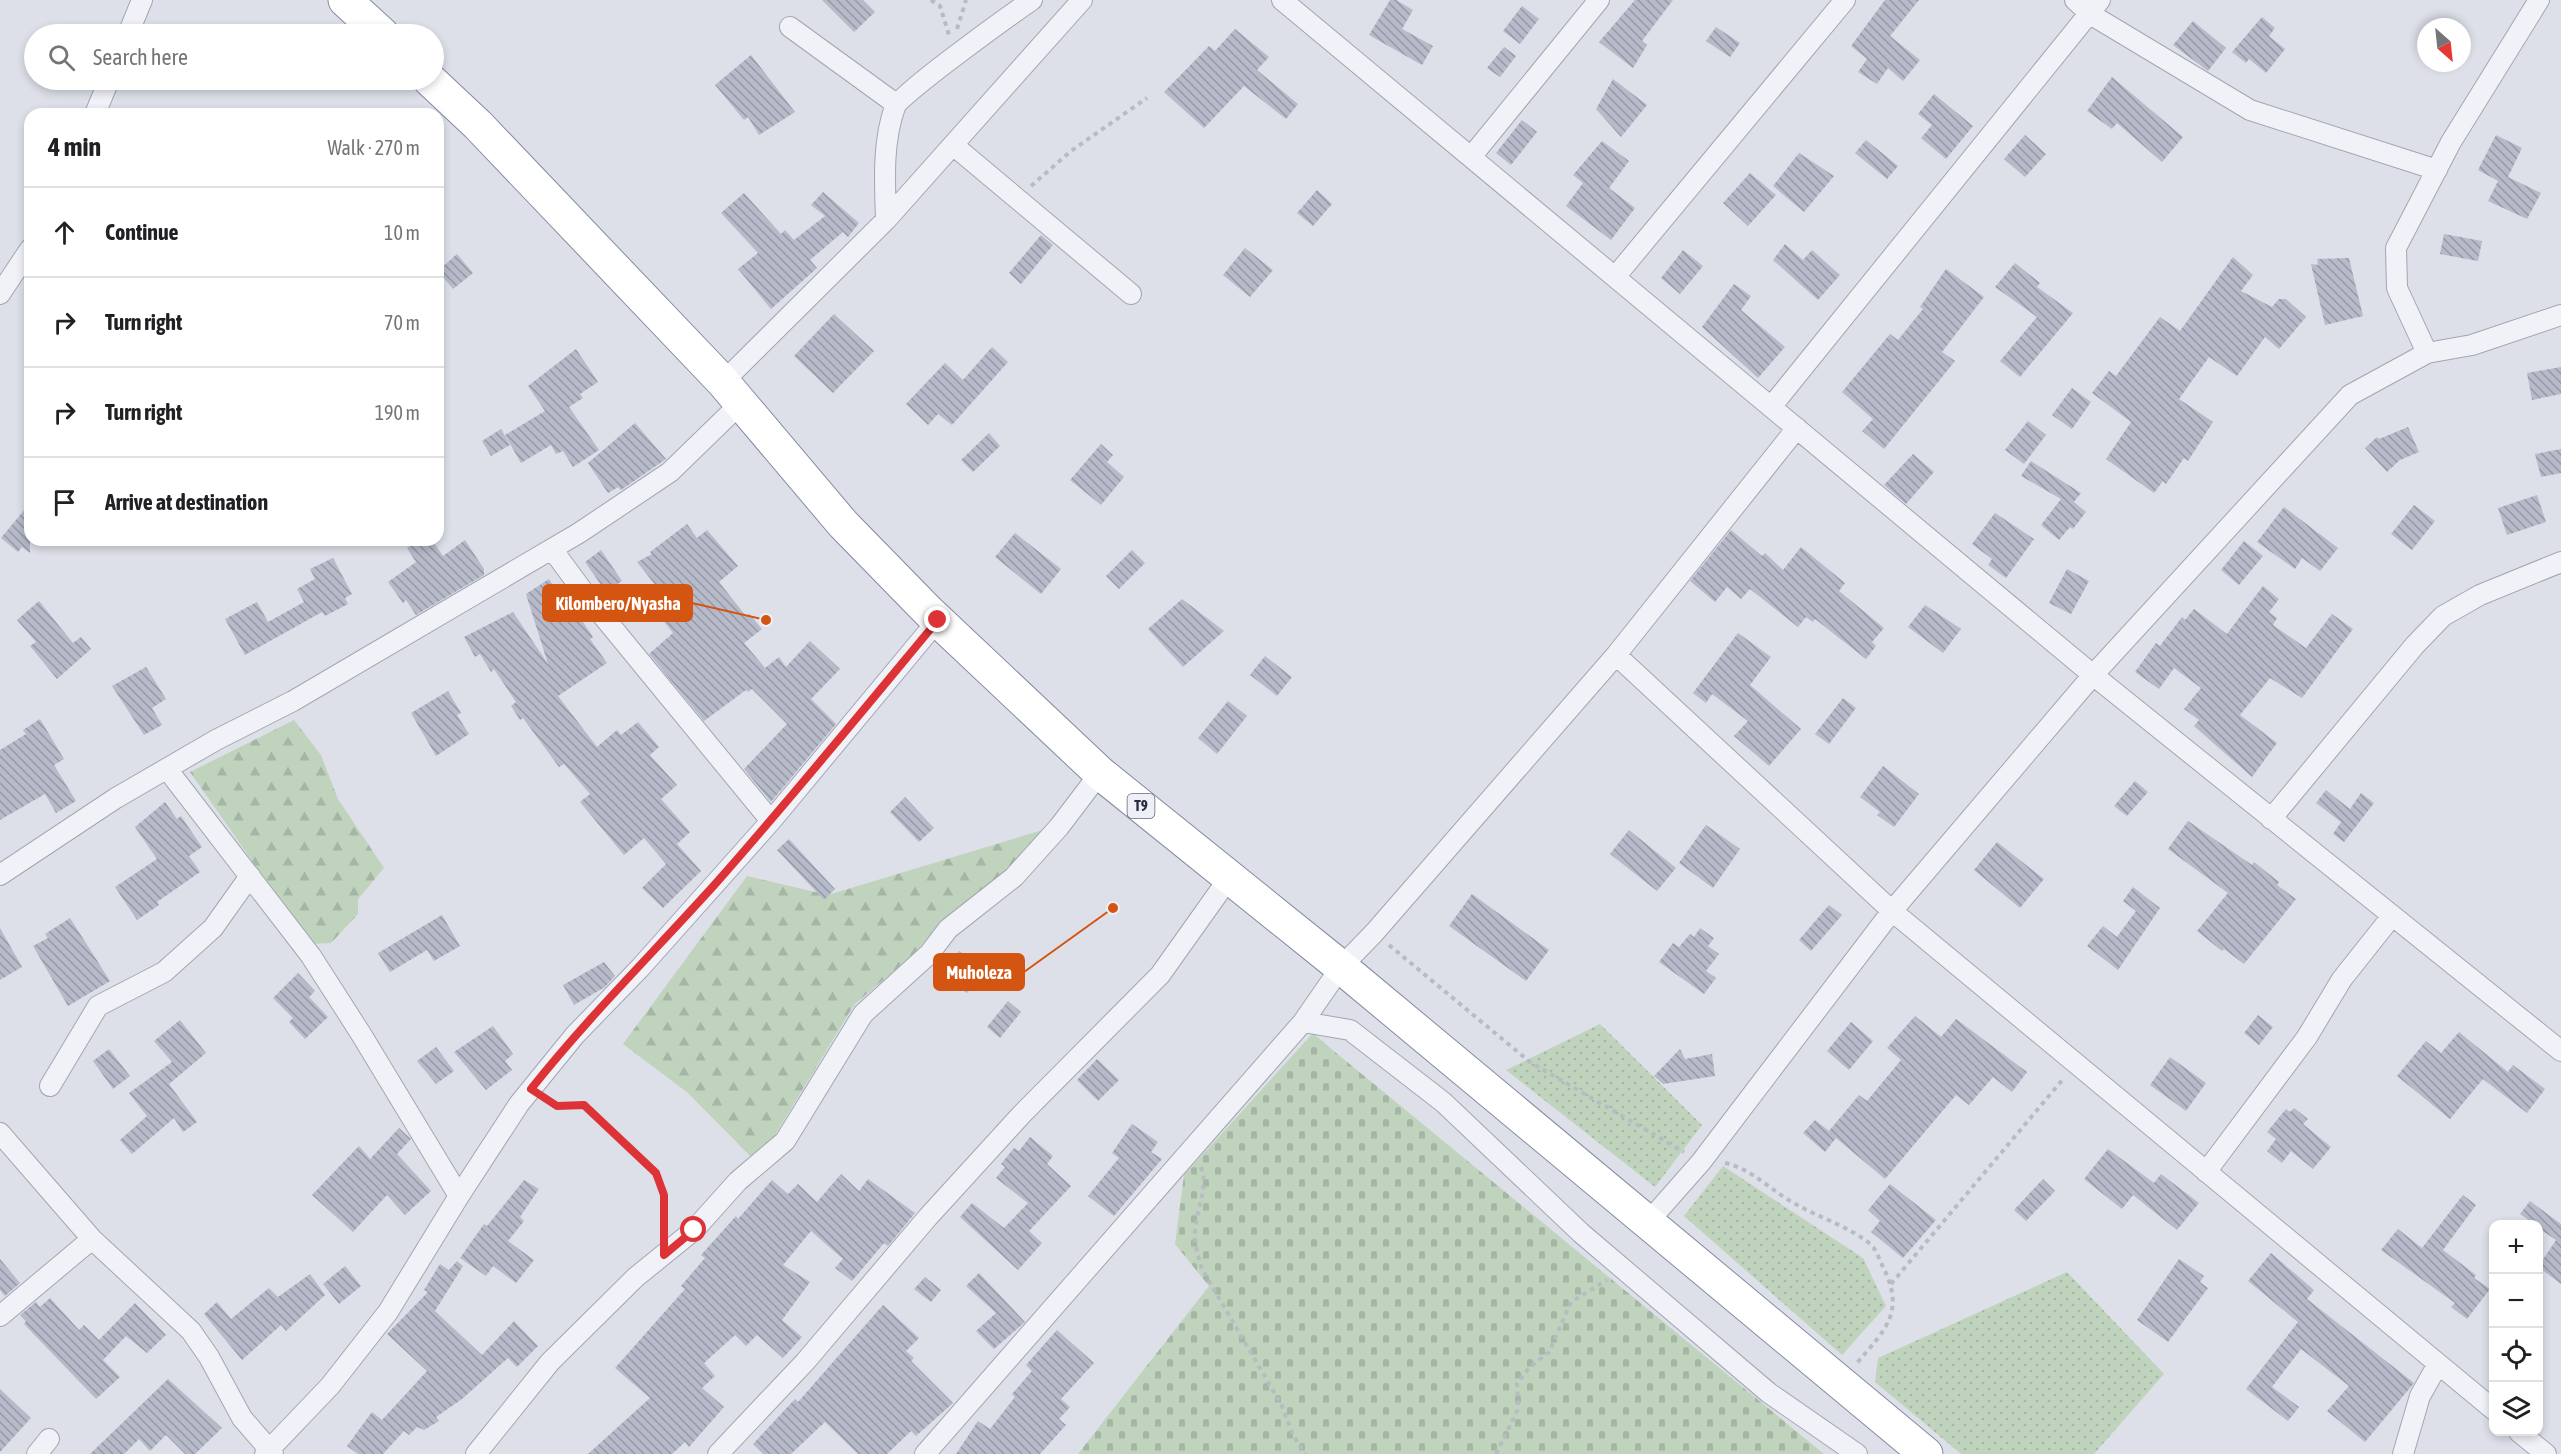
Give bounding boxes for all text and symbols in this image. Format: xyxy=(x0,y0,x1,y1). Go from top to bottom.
north arrow xyxy=(2417,18,2471,72)
search box xyxy=(24,24,444,90)
icon: search xyxy=(45,41,78,74)
text: Search here xyxy=(93,44,188,70)
text: 4 min xyxy=(48,132,101,162)
text: Walk · 270 m xyxy=(328,136,420,159)
icon: ahead xyxy=(48,216,81,249)
text: Continue xyxy=(105,219,179,245)
text: 10 m xyxy=(384,221,420,244)
icon: right xyxy=(48,306,81,339)
text: Turn right xyxy=(105,309,182,335)
text: 70 m xyxy=(384,311,420,334)
icon: right xyxy=(48,396,81,429)
text: Turn right xyxy=(105,399,182,425)
text: 190 m xyxy=(375,401,420,424)
icon: arrive xyxy=(48,486,81,519)
text: Arrive at destination xyxy=(105,489,268,515)
callout: Kilombero/Nyasha xyxy=(543,585,692,621)
text: Kilombero/Nyasha xyxy=(555,593,681,614)
route end xyxy=(924,606,950,632)
road number: T9 xyxy=(1128,794,1154,818)
callout: Muholeza xyxy=(934,954,1024,990)
text: Muholeza xyxy=(946,962,1012,983)
route start xyxy=(680,1216,706,1242)
map controls xyxy=(2489,1220,2543,1436)
button: + xyxy=(2489,1220,2543,1274)
button: − xyxy=(2489,1274,2543,1328)
button: locate xyxy=(2489,1328,2543,1382)
button: layers xyxy=(2489,1382,2543,1436)

